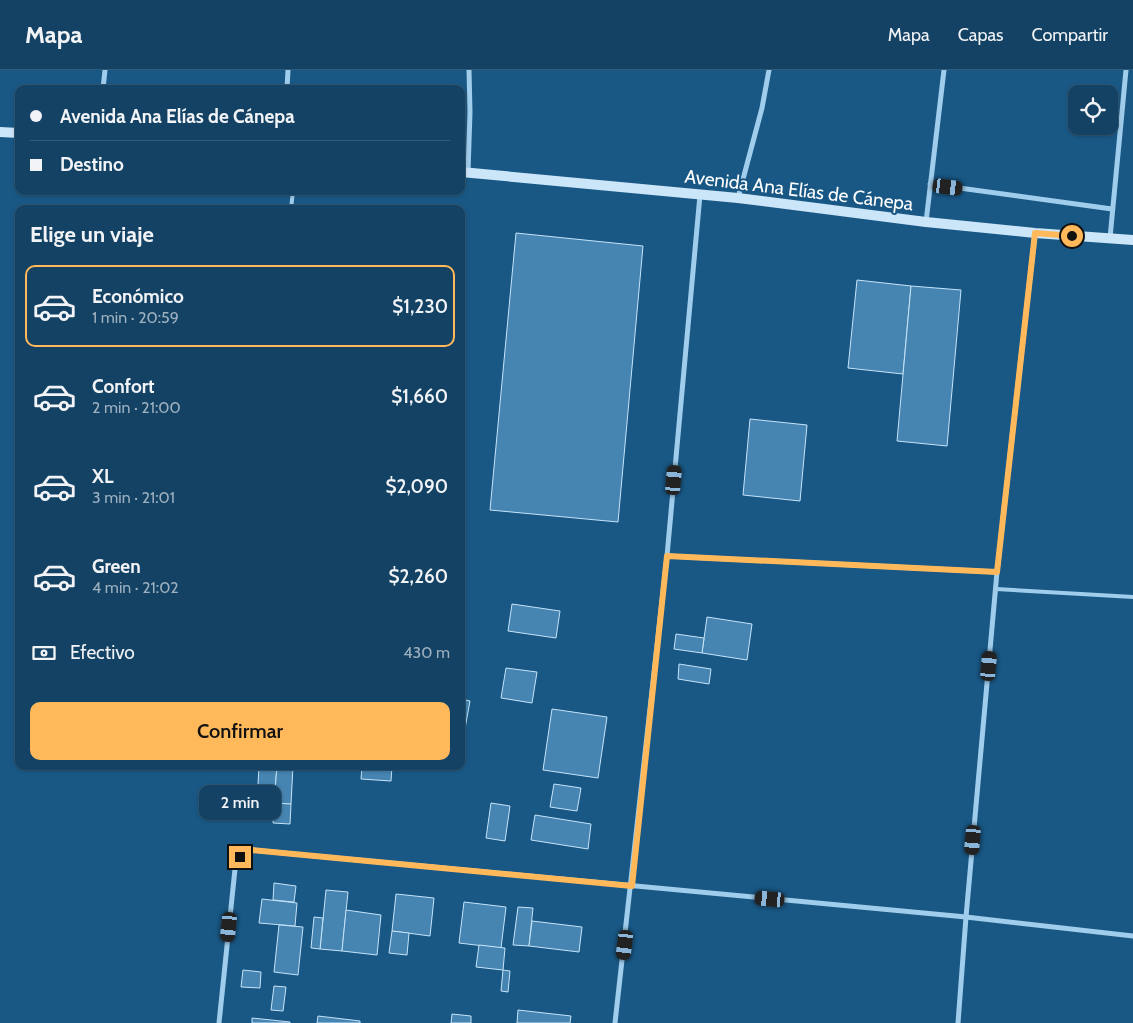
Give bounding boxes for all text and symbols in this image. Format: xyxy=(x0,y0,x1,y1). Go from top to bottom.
text: Mapa xyxy=(25,20,82,49)
text: Mapa xyxy=(888,24,930,46)
text: Capas xyxy=(958,24,1004,46)
text: Compartir xyxy=(1032,24,1108,46)
map controls xyxy=(1068,85,1118,135)
button: locate xyxy=(1068,85,1118,135)
text: Avenida Ana Elías de Cánepa xyxy=(60,105,295,128)
text: Destino xyxy=(60,153,124,176)
street label: Avenida Ana Elías de Cánepa xyxy=(683,165,915,215)
car xyxy=(932,178,963,196)
text: Elige un viaje xyxy=(30,221,154,248)
route start xyxy=(1061,225,1083,247)
icon: car xyxy=(32,284,77,329)
text: Económico xyxy=(92,285,184,308)
text: $1,230 xyxy=(392,295,448,318)
text: 1 min · 20:59 xyxy=(92,308,179,327)
icon: car xyxy=(32,374,77,419)
text: Confort xyxy=(92,375,155,398)
text: $1,660 xyxy=(391,385,448,408)
text: 2 min · 21:00 xyxy=(92,398,181,417)
icon: car xyxy=(32,464,77,509)
car xyxy=(665,464,682,496)
text: XL xyxy=(92,465,113,488)
text: $2,090 xyxy=(385,475,448,498)
text: 3 min · 21:01 xyxy=(92,488,175,507)
icon: car xyxy=(32,554,77,599)
text: Green xyxy=(92,555,141,578)
text: $2,260 xyxy=(389,565,448,588)
text: 4 min · 21:02 xyxy=(92,578,179,597)
icon: cash xyxy=(30,639,58,667)
text: Efectivo xyxy=(70,641,135,664)
text: 430 m xyxy=(403,643,450,662)
car xyxy=(980,650,997,682)
button: Confirmar xyxy=(30,702,450,760)
callout: 2 min xyxy=(199,784,281,820)
text: 2 min xyxy=(221,793,259,812)
car xyxy=(964,824,981,856)
route end xyxy=(229,846,251,868)
car xyxy=(754,890,785,908)
car xyxy=(219,911,238,943)
car xyxy=(615,929,634,961)

